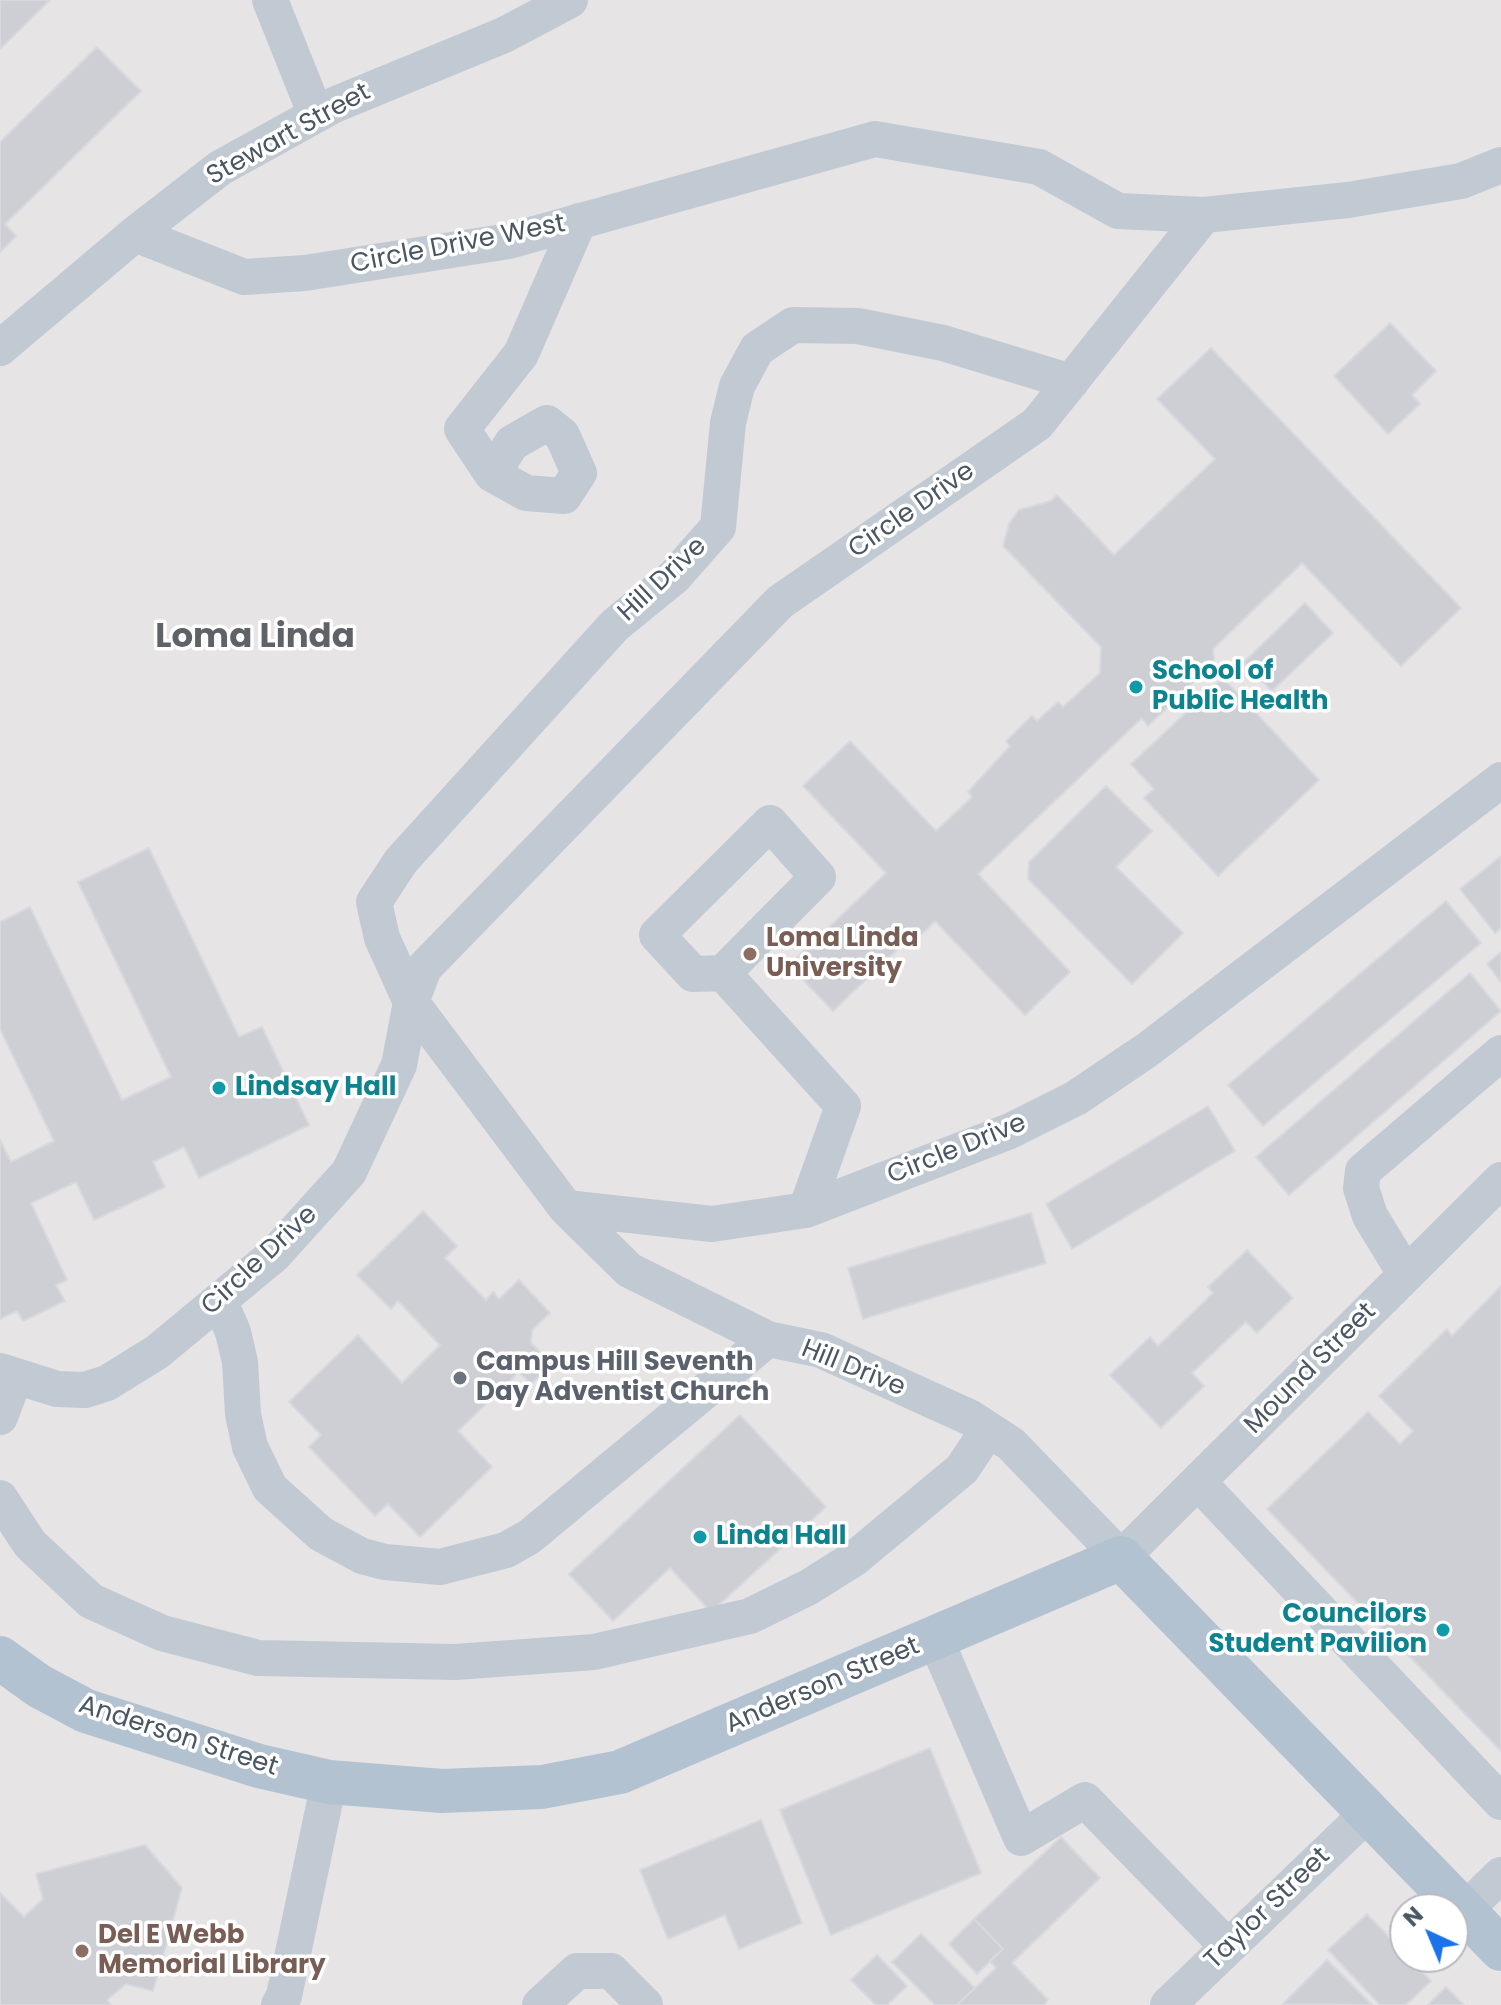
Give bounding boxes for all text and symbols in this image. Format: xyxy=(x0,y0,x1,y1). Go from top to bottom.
street label: Stewart Street xyxy=(202,77,376,193)
street label: Circle Drive West xyxy=(348,209,568,281)
street label: Circle Drive xyxy=(843,456,981,566)
street label: Hill Drive xyxy=(612,531,714,629)
district label: Loma Linda xyxy=(155,618,355,658)
place label: School of Public Health xyxy=(1152,656,1328,718)
marker: School of Public Health xyxy=(1127,678,1145,696)
place label: Loma Linda University xyxy=(766,923,919,984)
marker: Loma Linda University xyxy=(741,945,759,963)
place label: Lindsay Hall xyxy=(235,1072,396,1104)
marker: Lindsay Hall xyxy=(210,1079,228,1097)
street label: Circle Drive xyxy=(883,1108,1031,1192)
street label: Circle Drive xyxy=(196,1200,324,1322)
street label: Mound Street xyxy=(1239,1297,1383,1441)
street label: Hill Drive xyxy=(796,1334,910,1404)
place label: Campus Hill Seventh Day Adventist Church xyxy=(476,1347,769,1408)
marker: Campus Hill Seventh Day Adventist Church xyxy=(451,1369,469,1387)
place label: Linda Hall xyxy=(716,1521,846,1553)
marker: Linda Hall xyxy=(691,1528,709,1546)
place label: Councilors Student Pavilion xyxy=(1208,1599,1427,1660)
marker: Councilors Student Pavilion xyxy=(1434,1621,1452,1639)
street label: Anderson Street xyxy=(721,1631,925,1741)
street label: Anderson Street xyxy=(75,1690,281,1784)
street label: Taylor Street xyxy=(1199,1841,1337,1977)
north arrow xyxy=(1389,1893,1469,1973)
text: N xyxy=(1397,1900,1430,1934)
place label: Del E Webb Memorial Library xyxy=(98,1920,326,1982)
marker: Del E Webb Memorial Library xyxy=(73,1942,91,1960)

